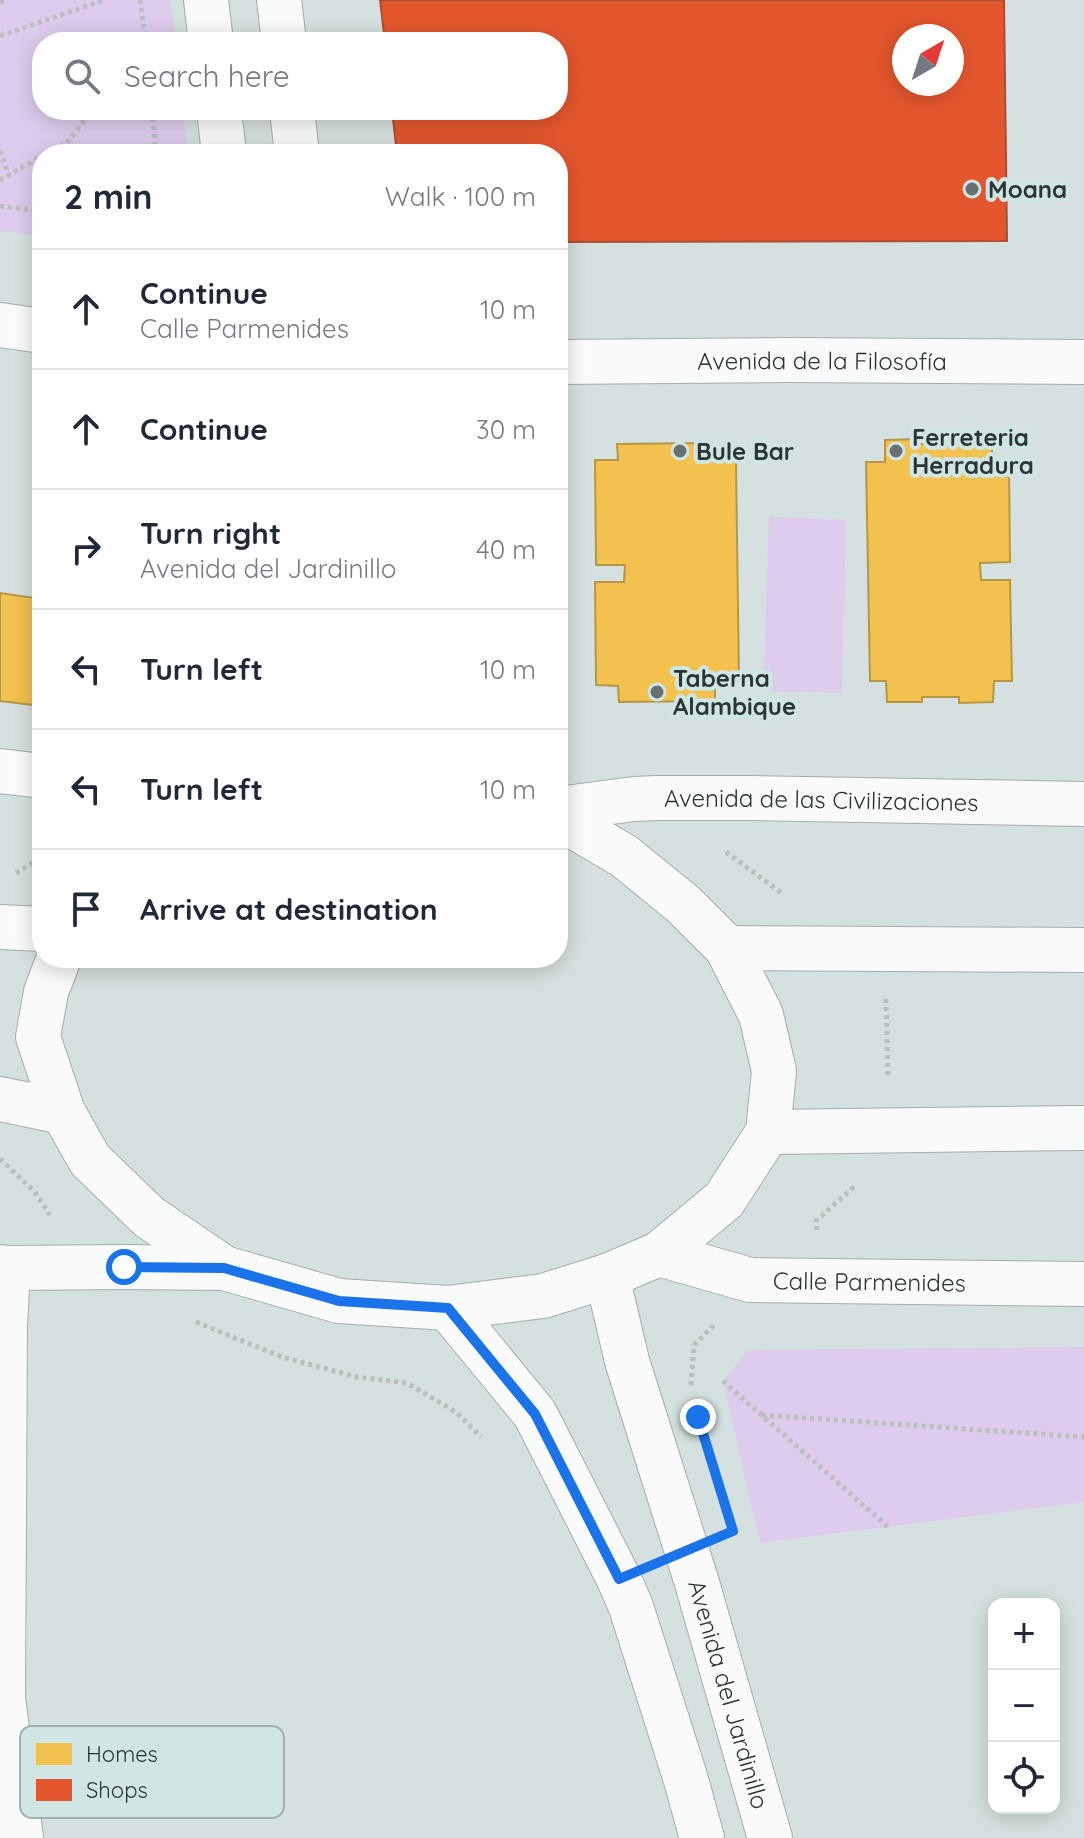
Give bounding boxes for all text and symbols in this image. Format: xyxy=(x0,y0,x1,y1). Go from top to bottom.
north arrow xyxy=(892,24,964,96)
search box xyxy=(32,32,568,120)
icon: search xyxy=(60,54,104,98)
text: Search here xyxy=(124,57,290,95)
place label: Moana xyxy=(988,174,1067,204)
text: 2 min xyxy=(64,175,153,218)
text: Walk · 100 m xyxy=(385,180,536,213)
marker: Moana xyxy=(963,180,981,198)
text: Continue xyxy=(140,274,268,312)
icon: ahead xyxy=(64,287,108,331)
text: 10 m xyxy=(480,293,536,326)
text: Calle Parmenides xyxy=(140,312,349,345)
street label: Avenida de la Filosofía xyxy=(697,345,947,376)
icon: ahead xyxy=(64,407,108,451)
text: Continue xyxy=(140,410,268,448)
text: 30 m xyxy=(476,413,536,446)
place label: Ferreteria Herradura xyxy=(912,422,1034,480)
place label: Bule Bar xyxy=(696,436,794,466)
marker: Bule Bar xyxy=(671,442,689,460)
marker: Ferreteria Herradura xyxy=(887,442,905,460)
text: Turn right xyxy=(140,514,281,552)
icon: right xyxy=(64,527,108,571)
text: 40 m xyxy=(476,533,536,566)
text: Avenida del Jardinillo xyxy=(140,552,397,585)
icon: left xyxy=(64,647,108,691)
text: Turn left xyxy=(140,650,263,688)
text: 10 m xyxy=(480,653,536,686)
place label: Taberna Alambique xyxy=(673,663,796,721)
marker: Taberna Alambique xyxy=(648,683,666,701)
icon: left xyxy=(64,767,108,811)
text: Turn left xyxy=(140,770,263,808)
text: 10 m xyxy=(480,773,536,806)
street label: Avenida de las Civilizaciones xyxy=(664,783,979,817)
icon: arrive xyxy=(64,887,108,931)
text: Arrive at destination xyxy=(140,890,438,928)
route start xyxy=(106,1249,142,1285)
street label: Calle Parmenides xyxy=(773,1265,966,1298)
route end xyxy=(680,1399,716,1435)
street label: Avenida del Jardinillo xyxy=(682,1576,776,1812)
map controls xyxy=(988,1598,1060,1814)
button: + xyxy=(988,1598,1060,1670)
button: − xyxy=(988,1670,1060,1742)
legend xyxy=(20,1726,284,1818)
text: Homes xyxy=(86,1740,158,1768)
button: locate xyxy=(988,1742,1060,1814)
text: Shops xyxy=(86,1776,148,1804)

